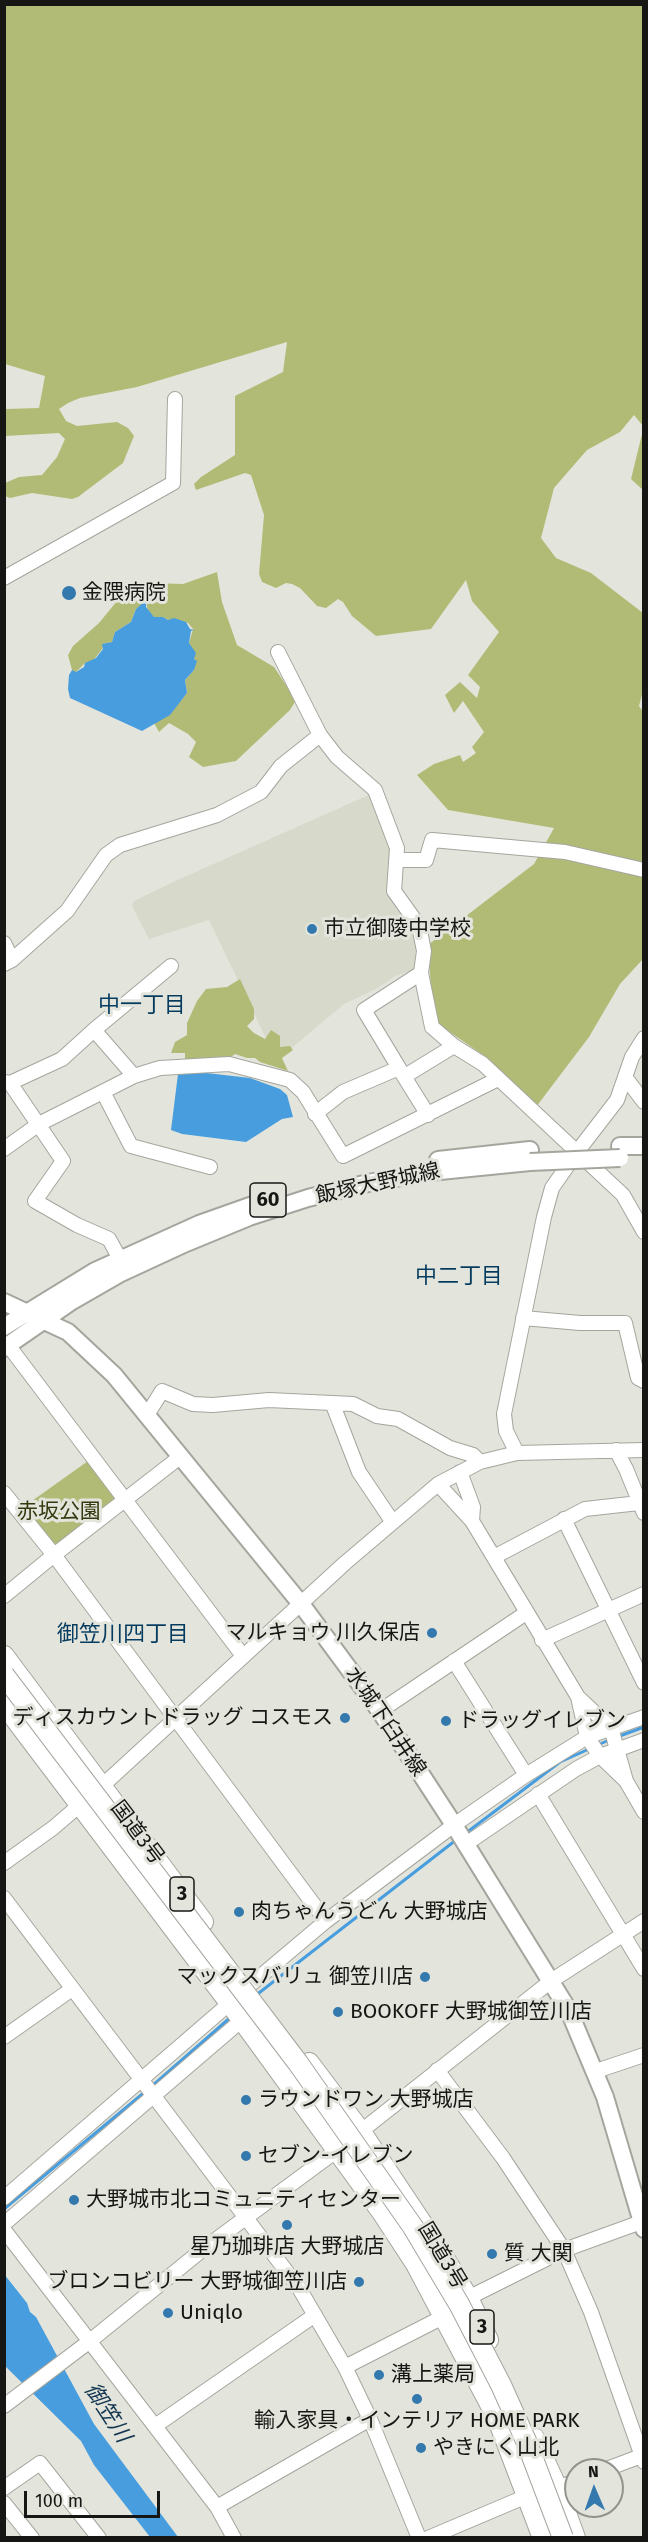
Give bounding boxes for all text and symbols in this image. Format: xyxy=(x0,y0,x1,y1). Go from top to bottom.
place label: 金隈病院 xyxy=(82,580,166,606)
marker: 金隈病院 xyxy=(60,584,78,602)
place label: 市立御陵中学校 xyxy=(324,916,471,942)
marker: 市立御陵中学校 xyxy=(305,922,319,936)
district label: 中一丁目 xyxy=(98,993,186,1019)
street label: 飯塚大野城線 xyxy=(314,1159,442,1209)
road number: 60 xyxy=(250,1183,286,1217)
district label: 中二丁目 xyxy=(415,1264,503,1290)
park label: 赤坂公園 xyxy=(17,1499,101,1525)
place label: マルキョウ 川久保店 xyxy=(225,1620,420,1646)
district label: 御笠川四丁目 xyxy=(57,1622,189,1648)
marker: マルキョウ 川久保店 xyxy=(425,1626,439,1640)
street label: 水城下臼井線 xyxy=(339,1663,431,1781)
place label: ディスカウントドラッグ コスモス xyxy=(12,1705,333,1731)
place label: ドラッグイレブン xyxy=(458,1708,626,1734)
marker: ディスカウントドラッグ コスモス xyxy=(338,1711,352,1725)
marker: ドラッグイレブン xyxy=(439,1714,453,1728)
street label: 国道3号 xyxy=(105,1796,169,1870)
road number: 3 xyxy=(170,1877,194,1911)
place label: 肉ちゃんうどん 大野城店 xyxy=(251,1899,488,1925)
marker: 肉ちゃんうどん 大野城店 xyxy=(232,1905,246,1919)
place label: マックスバリュ 御笠川店 xyxy=(176,1964,413,1990)
marker: マックスバリュ 御笠川店 xyxy=(418,1970,432,1984)
place label: BOOKOFF 大野城御笠川店 xyxy=(350,1999,592,2025)
marker: BOOKOFF 大野城御笠川店 xyxy=(331,2005,345,2019)
place label: ラウンドワン 大野城店 xyxy=(258,2087,474,2113)
marker: ラウンドワン 大野城店 xyxy=(239,2093,253,2107)
place label: セブン-イレブン xyxy=(258,2143,413,2169)
marker: セブン-イレブン xyxy=(239,2149,253,2163)
place label: 大野城市北コミュニティセンター xyxy=(86,2187,401,2213)
marker: 大野城市北コミュニティセンター xyxy=(67,2193,81,2207)
marker: 星乃珈琲店 大野城店 xyxy=(280,2218,294,2232)
street label: 国道3号 xyxy=(412,2218,472,2294)
place label: 星乃珈琲店 大野城店 xyxy=(190,2234,384,2260)
place label: 質 大関 xyxy=(504,2241,573,2267)
marker: 質 大関 xyxy=(485,2247,499,2261)
place label: ブロンコビリー 大野城御笠川店 xyxy=(47,2269,347,2295)
marker: ブロンコビリー 大野城御笠川店 xyxy=(352,2275,366,2289)
place label: Uniqlo xyxy=(180,2300,243,2326)
marker: Uniqlo xyxy=(161,2306,175,2320)
road number: 3 xyxy=(470,2310,494,2344)
place label: 溝上薬局 xyxy=(391,2362,475,2388)
marker: 溝上薬局 xyxy=(372,2368,386,2382)
water label: 御笠川 xyxy=(78,2378,136,2448)
marker: 輸入家具・インテリア HOME PARK xyxy=(410,2392,424,2406)
place label: 輸入家具・インテリア HOME PARK xyxy=(254,2408,580,2434)
place label: やきにく山北 xyxy=(433,2435,559,2461)
marker: やきにく山北 xyxy=(414,2441,428,2455)
north arrow xyxy=(564,2458,624,2518)
text: N xyxy=(588,2462,599,2481)
scale bar xyxy=(27,2479,164,2517)
text: 100 m xyxy=(35,2490,83,2512)

